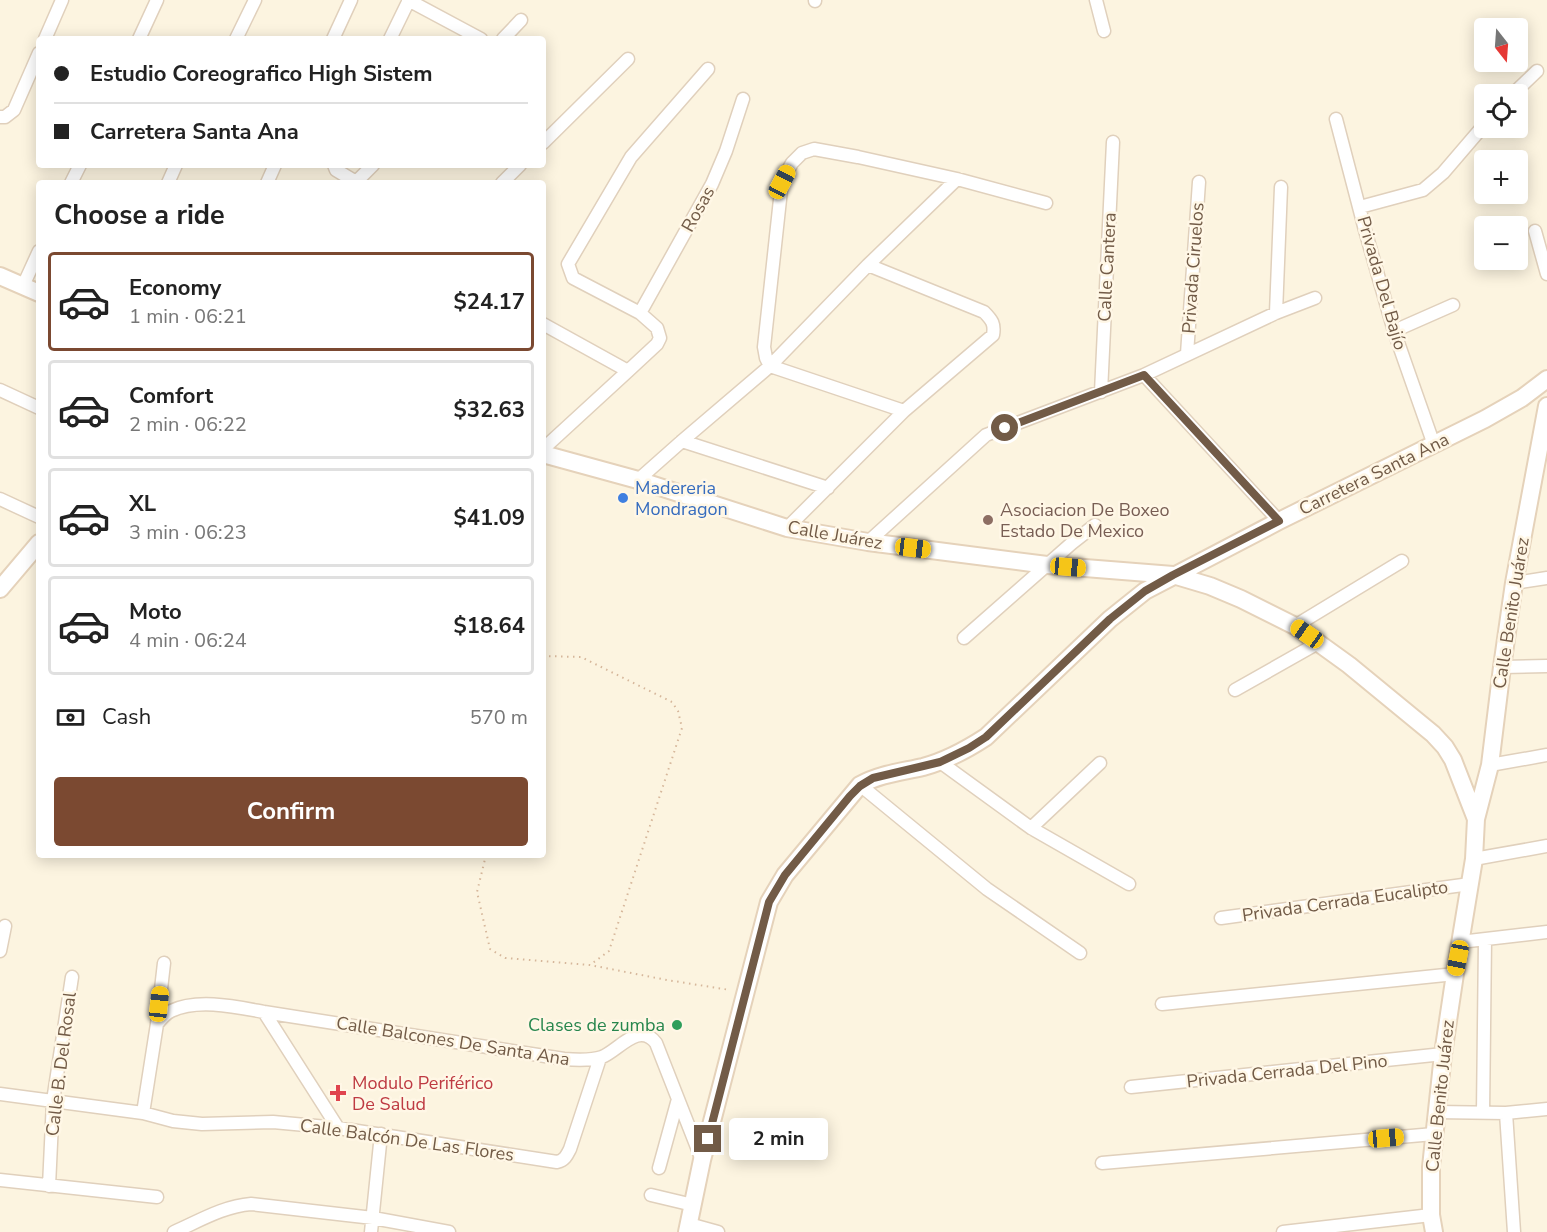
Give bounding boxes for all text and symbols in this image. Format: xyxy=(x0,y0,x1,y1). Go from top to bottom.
north arrow xyxy=(1474,18,1528,72)
map controls xyxy=(1474,18,1528,270)
text: Estudio Coreografico High Sistem xyxy=(90,59,433,89)
button: locate xyxy=(1474,84,1528,138)
text: Carretera Santa Ana xyxy=(90,117,299,147)
button: + xyxy=(1474,150,1528,204)
car xyxy=(766,162,798,202)
street label: Rosas xyxy=(676,182,720,236)
text: Choose a ride xyxy=(54,197,225,234)
street label: Privada Ciruelos xyxy=(1176,202,1210,334)
street label: Calle Cantera xyxy=(1092,212,1122,322)
street label: Privada Del Bajío xyxy=(1351,213,1413,353)
button: − xyxy=(1474,216,1528,270)
text: Economy xyxy=(129,273,221,303)
icon: car xyxy=(57,275,111,329)
text: $24.17 xyxy=(454,287,525,317)
text: 1 min · 06:21 xyxy=(129,303,247,330)
text: Comfort xyxy=(129,381,213,411)
icon: car xyxy=(57,383,111,437)
text: $32.63 xyxy=(454,395,525,425)
text: 2 min · 06:22 xyxy=(129,411,247,438)
route start xyxy=(991,414,1018,441)
street label: Carretera Santa Ana xyxy=(1295,427,1453,521)
place label: Madereria Mondragon xyxy=(635,476,728,521)
text: XL xyxy=(129,489,156,519)
icon: car xyxy=(57,491,111,545)
marker: Madereria Mondragon xyxy=(616,491,630,505)
place label: Asociacion De Boxeo Estado De Mexico xyxy=(1000,498,1169,543)
text: $41.09 xyxy=(454,503,525,533)
marker: Asociacion De Boxeo Estado De Mexico xyxy=(981,513,995,527)
street label: Calle Juárez xyxy=(786,515,884,555)
text: 3 min · 06:23 xyxy=(129,519,247,546)
street label: Calle Benito Juárez xyxy=(1487,536,1535,690)
car xyxy=(894,537,932,559)
car xyxy=(1049,556,1087,578)
text: Moto xyxy=(129,597,182,627)
icon: car xyxy=(57,599,111,653)
text: $18.64 xyxy=(454,611,525,641)
car xyxy=(1287,616,1327,652)
text: 4 min · 06:24 xyxy=(129,627,247,654)
icon: cash xyxy=(54,701,87,734)
text: Cash xyxy=(102,702,151,732)
text: 570 m xyxy=(470,704,528,731)
button: Confirm xyxy=(54,777,528,846)
street label: Privada Cerrada Eucalipto xyxy=(1240,875,1450,927)
car xyxy=(1446,939,1470,977)
car xyxy=(148,985,170,1023)
street label: Calle B. Del Rosal xyxy=(40,990,82,1137)
street label: Calle Balcones De Santa Ana xyxy=(335,1011,571,1071)
place label: Clases de zumba xyxy=(528,1013,665,1037)
marker: Clases de zumba xyxy=(670,1018,684,1032)
street label: Calle Benito Juárez xyxy=(1420,1019,1460,1173)
street label: Privada Cerrada Del Pino xyxy=(1185,1049,1389,1093)
place label: Modulo Periférico De Salud xyxy=(352,1071,493,1116)
marker: Modulo Periférico De Salud xyxy=(329,1084,347,1102)
street label: Calle Balcón De Las Flores xyxy=(298,1113,516,1167)
callout: 2 min xyxy=(729,1118,828,1160)
route end xyxy=(694,1125,721,1152)
text: 2 min xyxy=(753,1125,804,1152)
car xyxy=(1367,1127,1405,1149)

